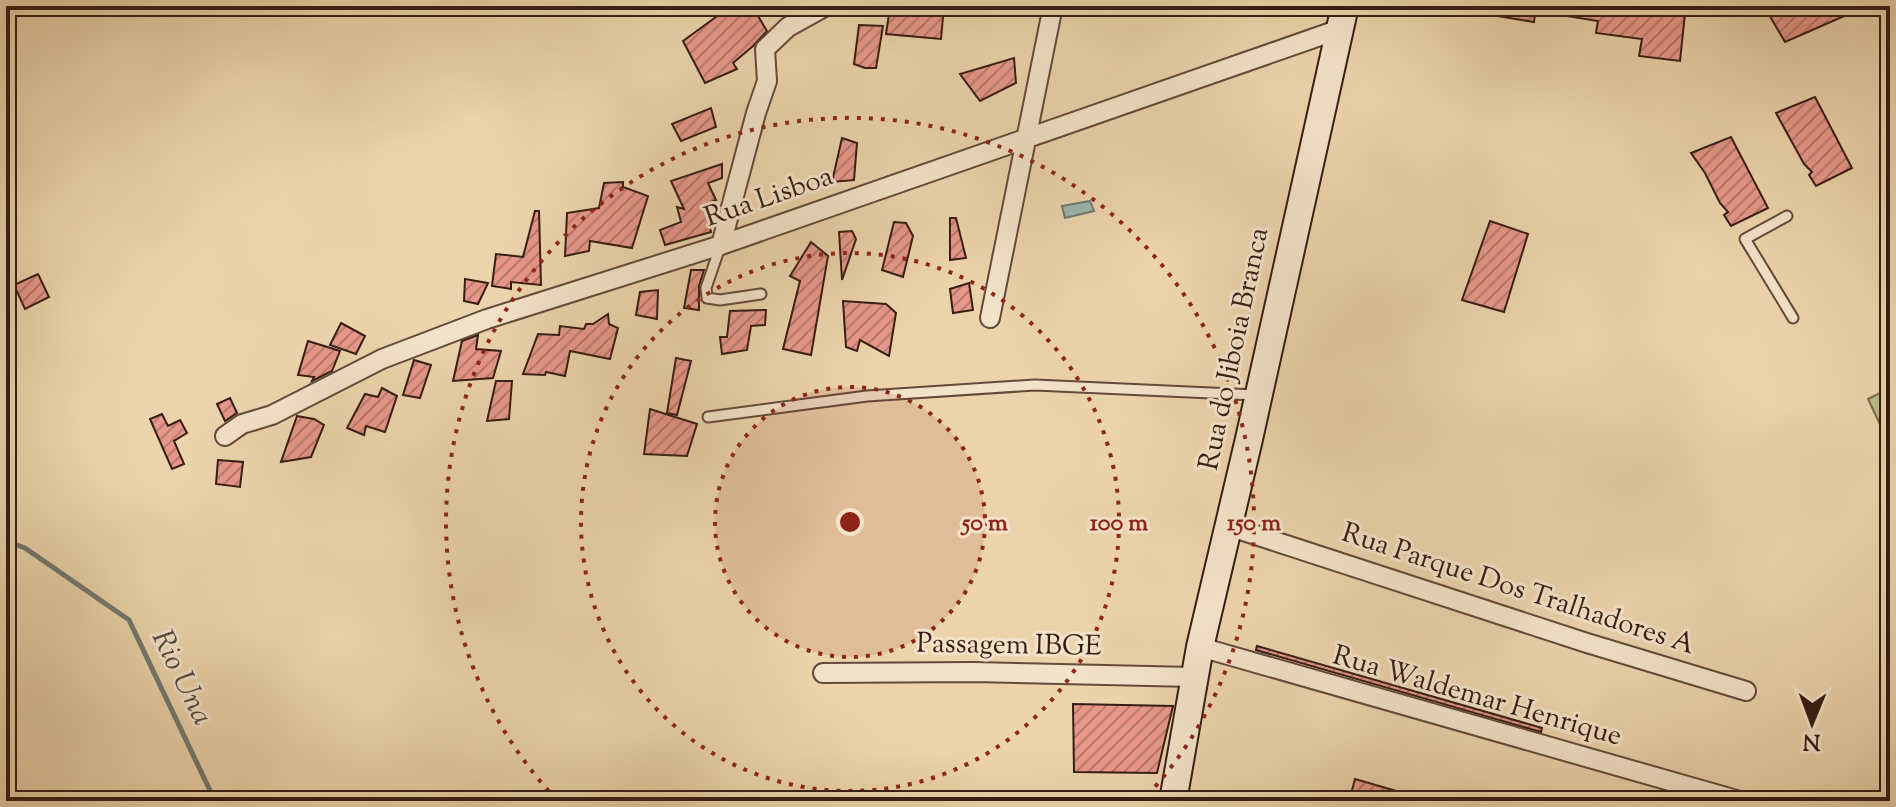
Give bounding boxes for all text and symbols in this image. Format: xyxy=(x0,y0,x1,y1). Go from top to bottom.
street label: Rua Lisboa xyxy=(699,157,839,239)
street label: Rua do Jiboia Branca xyxy=(1190,224,1280,474)
text: 50 m xyxy=(960,507,1008,541)
text: 100 m xyxy=(1090,507,1148,541)
text: 150 m xyxy=(1227,507,1281,541)
centre of rings xyxy=(836,508,864,536)
street label: Rua Parque Dos Tralhadores A xyxy=(1336,514,1700,666)
water label: Rio Una xyxy=(139,623,223,733)
street label: Passagem IBGE xyxy=(916,624,1102,668)
street label: Rua Waldemar Henrique xyxy=(1328,637,1626,757)
north arrow xyxy=(1772,683,1852,763)
text: N xyxy=(1802,724,1821,756)

